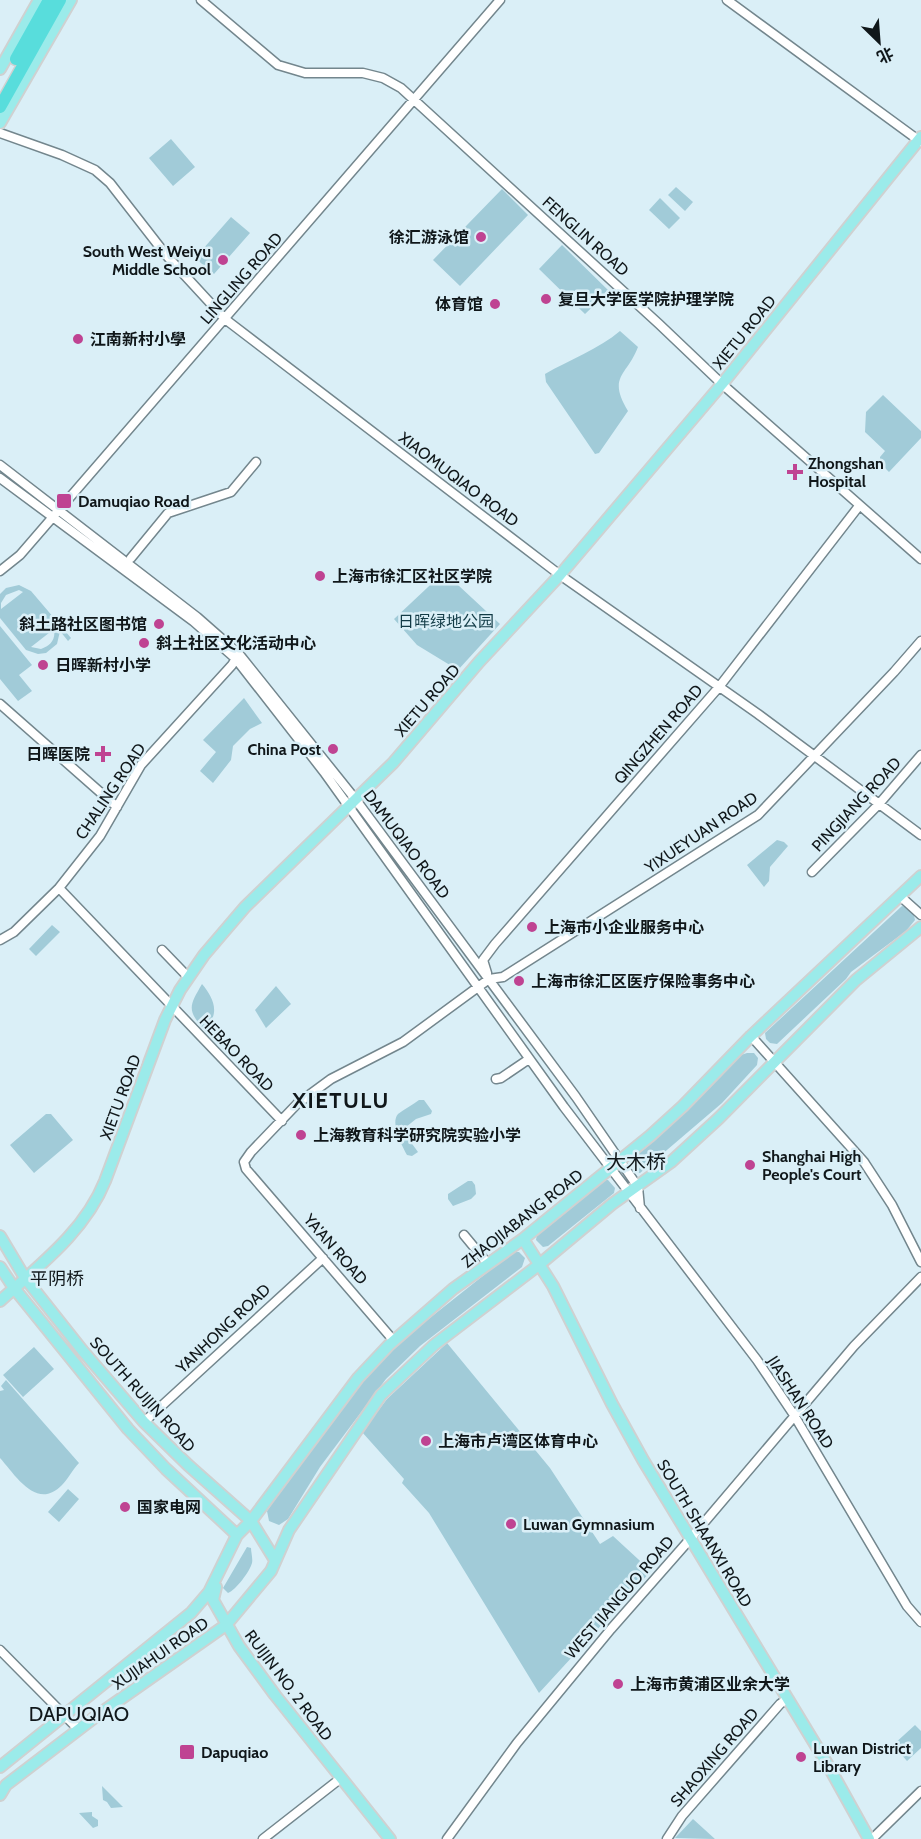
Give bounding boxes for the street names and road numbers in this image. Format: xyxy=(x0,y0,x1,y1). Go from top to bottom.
street label: FENGLIN ROAD xyxy=(539,193,633,280)
street label: LINGLING ROAD xyxy=(196,229,286,328)
street label: XIETU ROAD xyxy=(709,292,780,373)
street label: XIAOMUQIAO ROAD xyxy=(395,428,522,531)
street label: XIETU ROAD xyxy=(391,660,464,740)
street label: QINGZHEN ROAD xyxy=(610,681,707,788)
street label: CHALING ROAD xyxy=(71,740,150,843)
street label: PINGJIANG ROAD xyxy=(808,753,905,855)
street label: DAMUQIAO ROAD xyxy=(360,786,454,902)
street label: YIXUEYUAN ROAD xyxy=(641,788,761,878)
street label: HEBAO ROAD xyxy=(196,1011,278,1095)
street label: XIETU ROAD xyxy=(96,1052,145,1142)
street label: ZHAOJIABANG ROAD xyxy=(458,1165,587,1272)
street label: YA'AN ROAD xyxy=(299,1209,371,1288)
street label: YANHONG ROAD xyxy=(172,1280,274,1377)
street label: SOUTH RUIJIN ROAD xyxy=(86,1333,199,1456)
street label: JIASHAN ROAD xyxy=(763,1352,838,1452)
street label: SOUTH SHAANXI ROAD xyxy=(653,1456,756,1610)
street label: WEST JIANGUO ROAD xyxy=(561,1532,678,1663)
street label: XUJIAHUI ROAD xyxy=(109,1613,212,1694)
street label: RUIJIN NO. 2 ROAD xyxy=(241,1626,336,1744)
street label: SHAOXING ROAD xyxy=(666,1704,762,1811)

